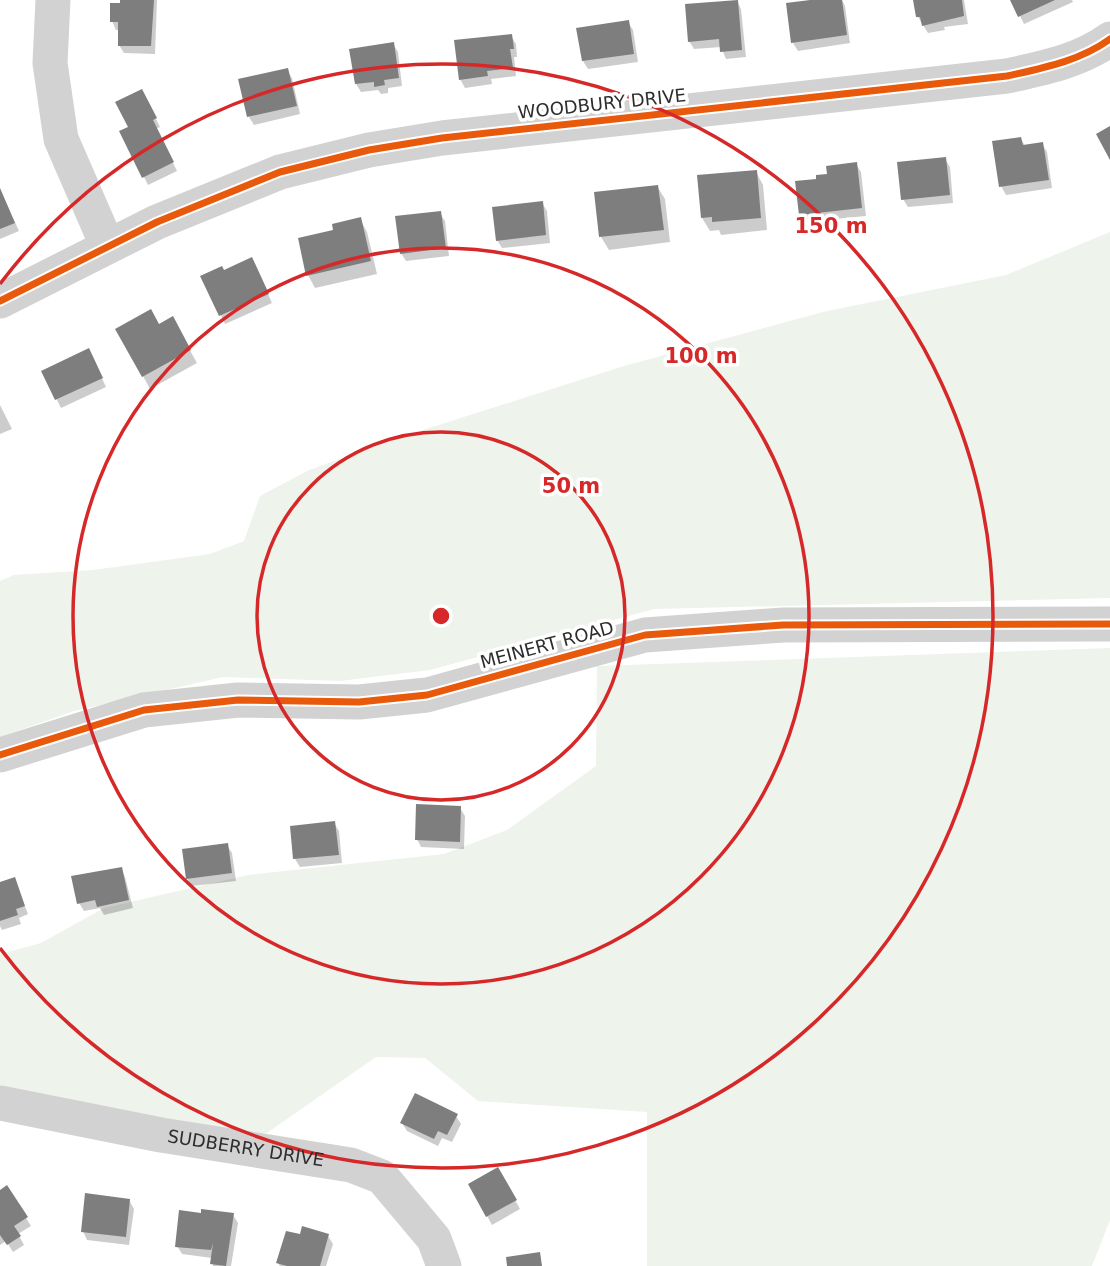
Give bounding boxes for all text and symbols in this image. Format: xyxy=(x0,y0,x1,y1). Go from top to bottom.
street label: WOODBURY DRIVE xyxy=(517,84,687,123)
text: 150 m xyxy=(794,214,868,238)
text: 100 m xyxy=(664,344,738,368)
text: 50 m xyxy=(542,474,600,498)
centre of rings xyxy=(429,604,453,628)
street label: MEINERT ROAD xyxy=(478,617,616,672)
street label: SUDBERRY DRIVE xyxy=(166,1125,326,1171)

